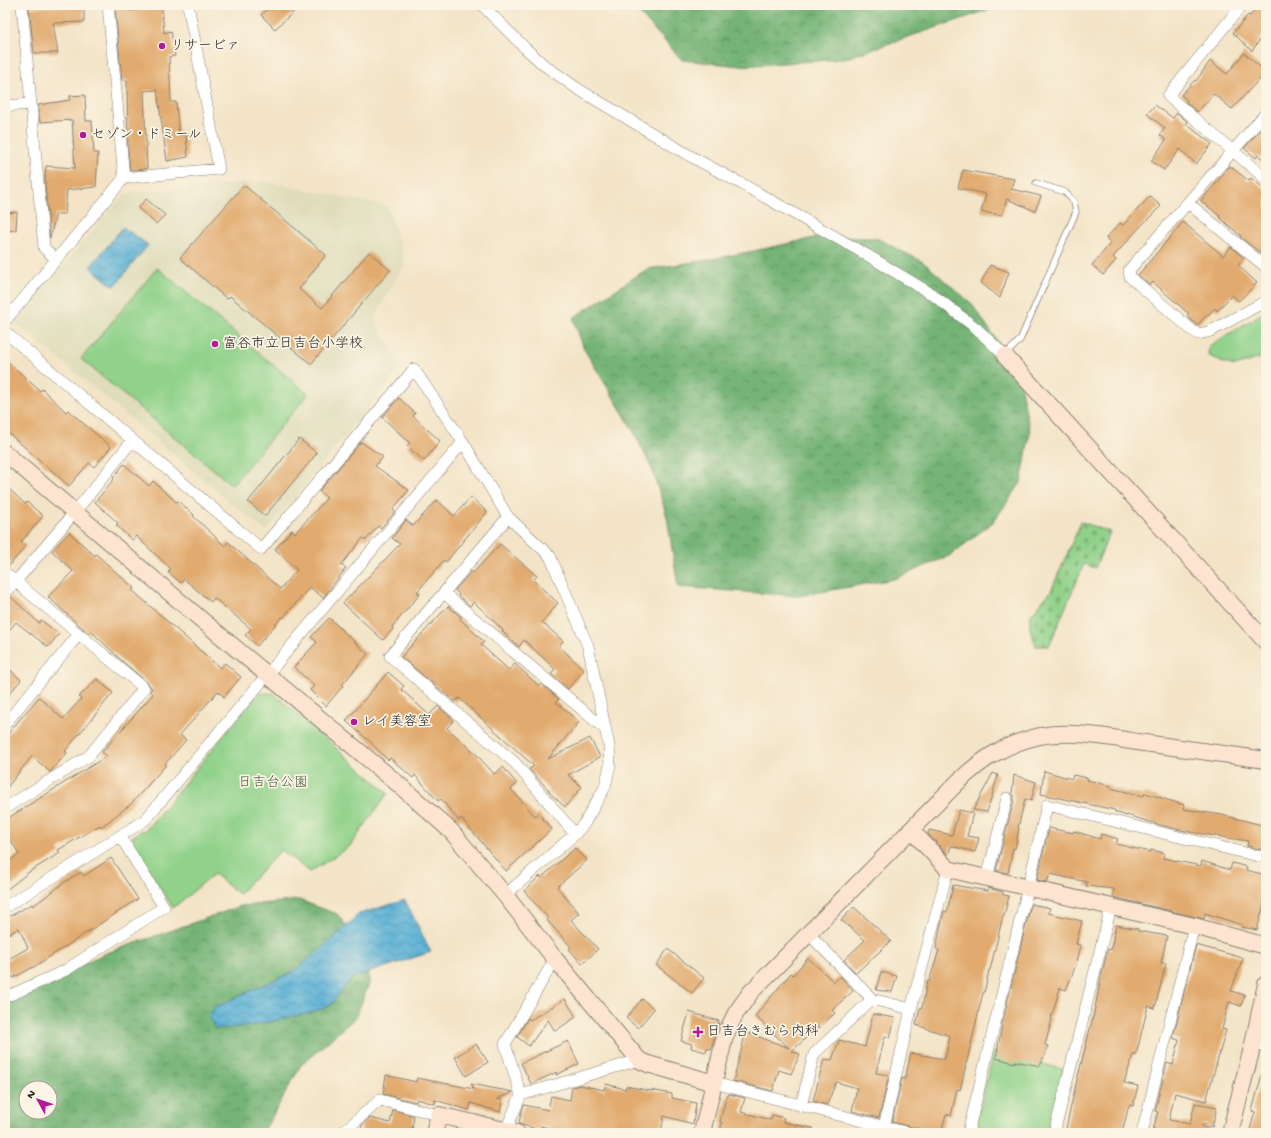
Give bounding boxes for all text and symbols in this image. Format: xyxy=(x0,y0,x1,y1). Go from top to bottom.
place label: リサービァ xyxy=(170,38,240,55)
marker: リサービァ xyxy=(157,41,167,51)
place label: セゾン・ドミール xyxy=(91,127,202,144)
marker: セゾン・ドミール xyxy=(78,130,88,140)
place label: 富谷市立日吉台小学校 xyxy=(223,336,363,353)
marker: 富谷市立日吉台小学校 xyxy=(210,339,220,349)
place label: レイ美容室 xyxy=(362,714,431,731)
marker: レイ美容室 xyxy=(349,717,359,727)
park label: 日吉台公園 xyxy=(238,775,308,792)
place label: 日吉台きむら内科 xyxy=(707,1024,819,1041)
marker: 日吉台きむら内科 xyxy=(692,1026,704,1038)
north arrow xyxy=(18,1080,58,1120)
text: N xyxy=(25,1088,39,1101)

